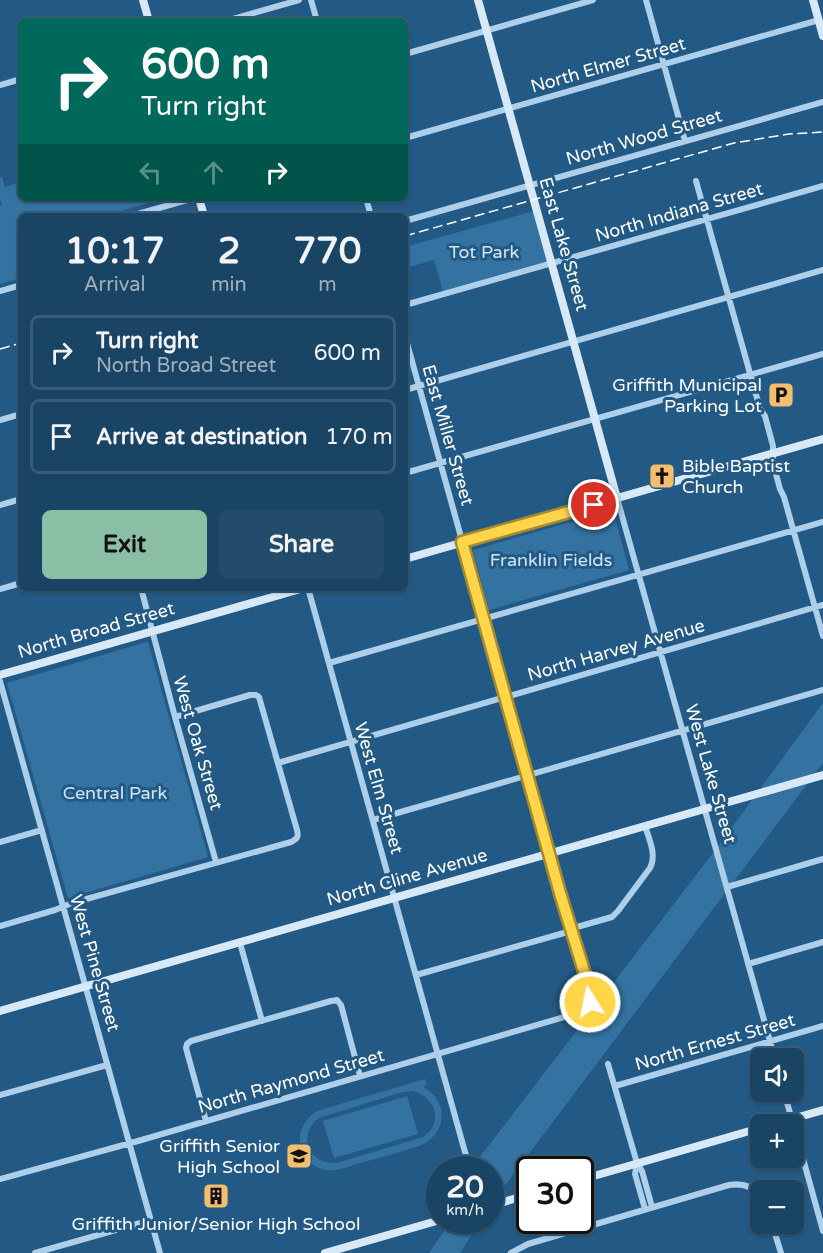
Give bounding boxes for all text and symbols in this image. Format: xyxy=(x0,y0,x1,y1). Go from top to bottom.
street label: North Elmer Street xyxy=(528,32,688,98)
text: 600 m xyxy=(141,39,270,90)
icon: right xyxy=(42,42,120,120)
text: Turn right xyxy=(141,90,267,123)
street label: North Wood Street xyxy=(563,104,725,170)
icon: left xyxy=(134,156,167,189)
icon: ahead xyxy=(197,156,230,189)
icon: right xyxy=(260,156,293,189)
street label: East Lake Street xyxy=(534,175,594,313)
street label: North Indiana Street xyxy=(593,177,766,247)
text: 10:17 xyxy=(65,230,165,273)
text: 2 xyxy=(218,230,240,273)
text: 770 xyxy=(293,230,361,273)
park label: Tot Park xyxy=(449,241,520,263)
text: Arrival xyxy=(84,273,146,297)
text: min xyxy=(211,273,247,297)
text: m xyxy=(318,273,337,297)
text: Turn right xyxy=(96,328,198,354)
icon: right xyxy=(45,336,78,369)
text: 600 m xyxy=(314,340,381,366)
text: North Broad Street xyxy=(96,354,276,378)
street label: East Miller Street xyxy=(417,362,479,508)
place label: Griffith Municipal Parking Lot xyxy=(612,374,762,417)
parking icon: Griffith Municipal Parking Lot xyxy=(766,380,796,410)
icon: arrive xyxy=(45,420,78,453)
text: Arrive at destination xyxy=(96,424,307,450)
text: 170 m xyxy=(325,424,393,450)
place label: Bible Baptist Church xyxy=(682,455,790,498)
church icon: Bible Baptist Church xyxy=(647,461,677,491)
pin xyxy=(568,479,619,530)
icon: arrive xyxy=(577,488,610,521)
button: Exit xyxy=(42,510,207,579)
button: Share xyxy=(219,510,384,579)
park label: Franklin Fields xyxy=(490,549,612,571)
street label: North Broad Street xyxy=(15,597,177,663)
street label: North Harvey Avenue xyxy=(525,614,707,686)
street label: West Oak Street xyxy=(168,674,228,813)
street label: West Lake Street xyxy=(681,702,741,846)
street label: West Elm Street xyxy=(350,719,408,857)
park label: Central Park xyxy=(63,782,168,804)
street label: North Cline Avenue xyxy=(324,844,490,910)
street label: West Pine Street xyxy=(65,892,125,1034)
position arrow xyxy=(558,970,622,1034)
street label: North Ernest Street xyxy=(632,1009,798,1075)
street label: North Raymond Street xyxy=(195,1044,387,1118)
map controls xyxy=(750,1048,804,1234)
button: sound xyxy=(750,1048,804,1102)
button: + xyxy=(750,1114,804,1168)
place label: Griffith Senior High School xyxy=(159,1135,280,1178)
school or university icon: Griffith Senior High School xyxy=(284,1141,314,1171)
speed limit sign: 30 xyxy=(516,1156,594,1234)
text: 20 xyxy=(446,1169,484,1206)
button: − xyxy=(750,1180,804,1234)
building icon: Griffith Junior/Senior High School xyxy=(201,1181,231,1211)
text: km/h xyxy=(446,1201,484,1219)
place label: Griffith Junior/Senior High School xyxy=(72,1213,360,1235)

